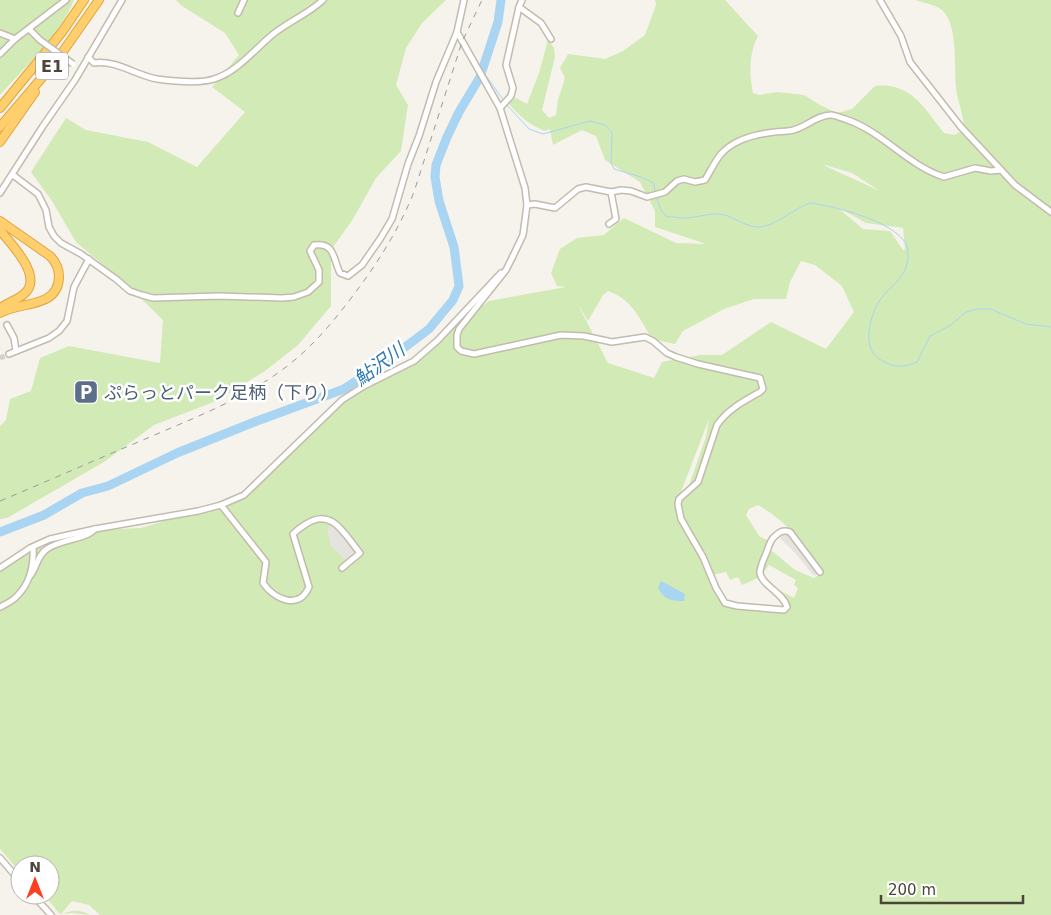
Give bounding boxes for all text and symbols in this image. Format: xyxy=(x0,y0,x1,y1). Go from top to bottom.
road number: E1 xyxy=(36,52,68,80)
water label: 鮎沢川 xyxy=(349,337,410,390)
parking icon: ぷらっとパーク足柄（下り） xyxy=(73,379,99,405)
place label: ぷらっとパーク足柄（下り） xyxy=(104,382,338,403)
north arrow xyxy=(10,855,60,905)
text: N xyxy=(29,859,41,875)
scale bar xyxy=(881,872,1024,904)
text: 200 m xyxy=(888,881,936,899)

